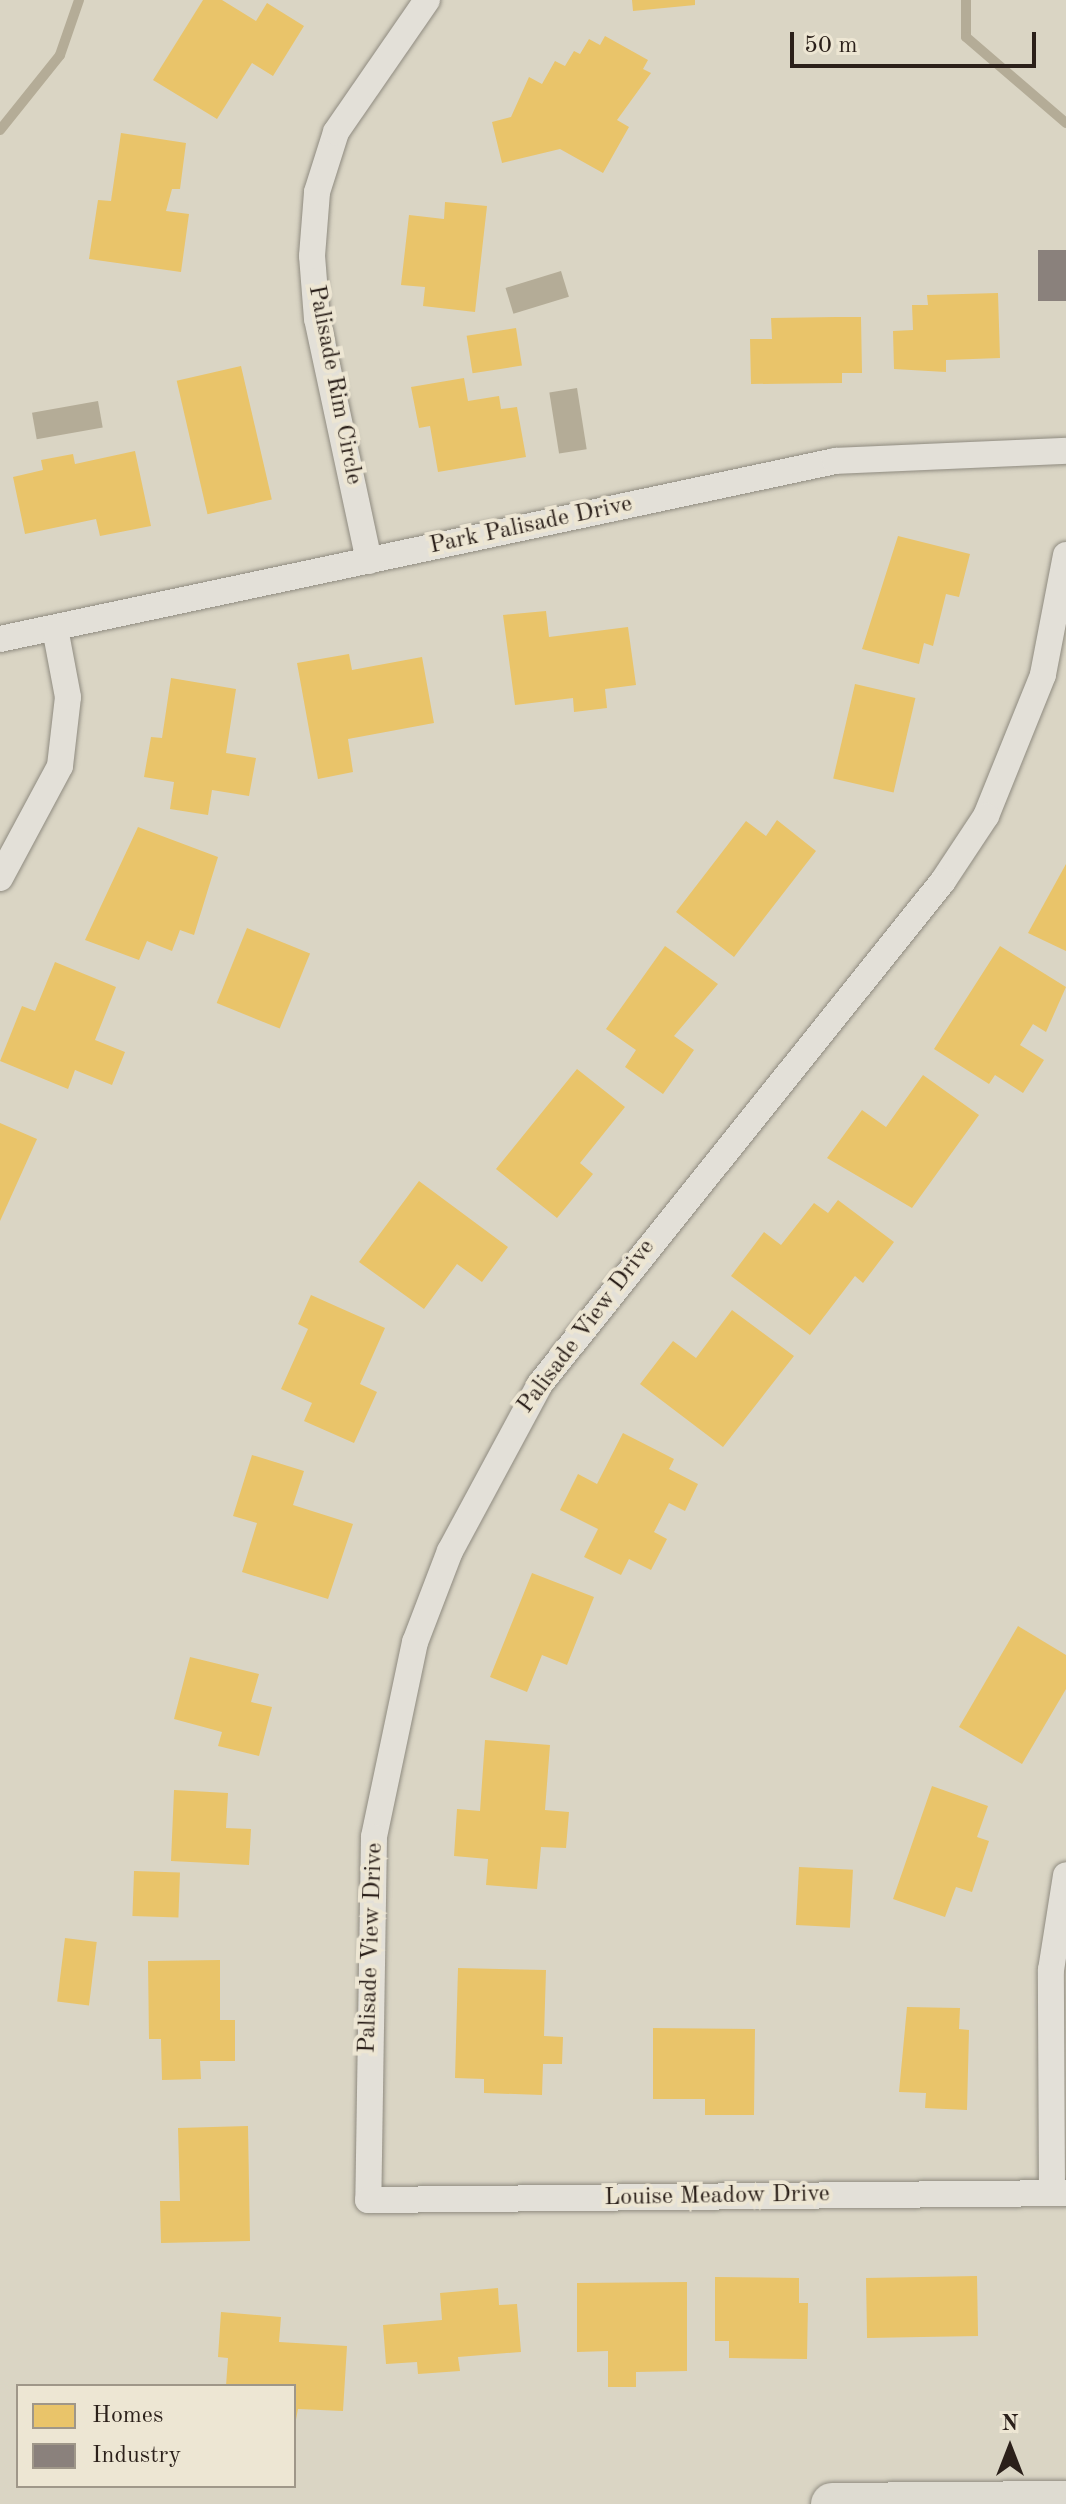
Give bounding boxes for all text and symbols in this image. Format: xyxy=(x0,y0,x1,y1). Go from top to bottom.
scale bar xyxy=(794,16,1040,66)
text: 50 m xyxy=(804,34,858,58)
street label: Palisade Rim Circle xyxy=(301,283,367,487)
street label: Park Palisade Drive xyxy=(427,490,635,562)
street label: Palisade View Drive xyxy=(512,1234,662,1420)
street label: Palisade View Drive xyxy=(354,1842,390,2054)
street label: Louise Meadow Drive xyxy=(604,2181,830,2213)
legend xyxy=(16,2384,296,2488)
text: Homes xyxy=(92,2404,163,2428)
north arrow xyxy=(970,2408,1050,2488)
text: N xyxy=(1002,2413,1018,2435)
text: Industry xyxy=(92,2444,181,2468)

